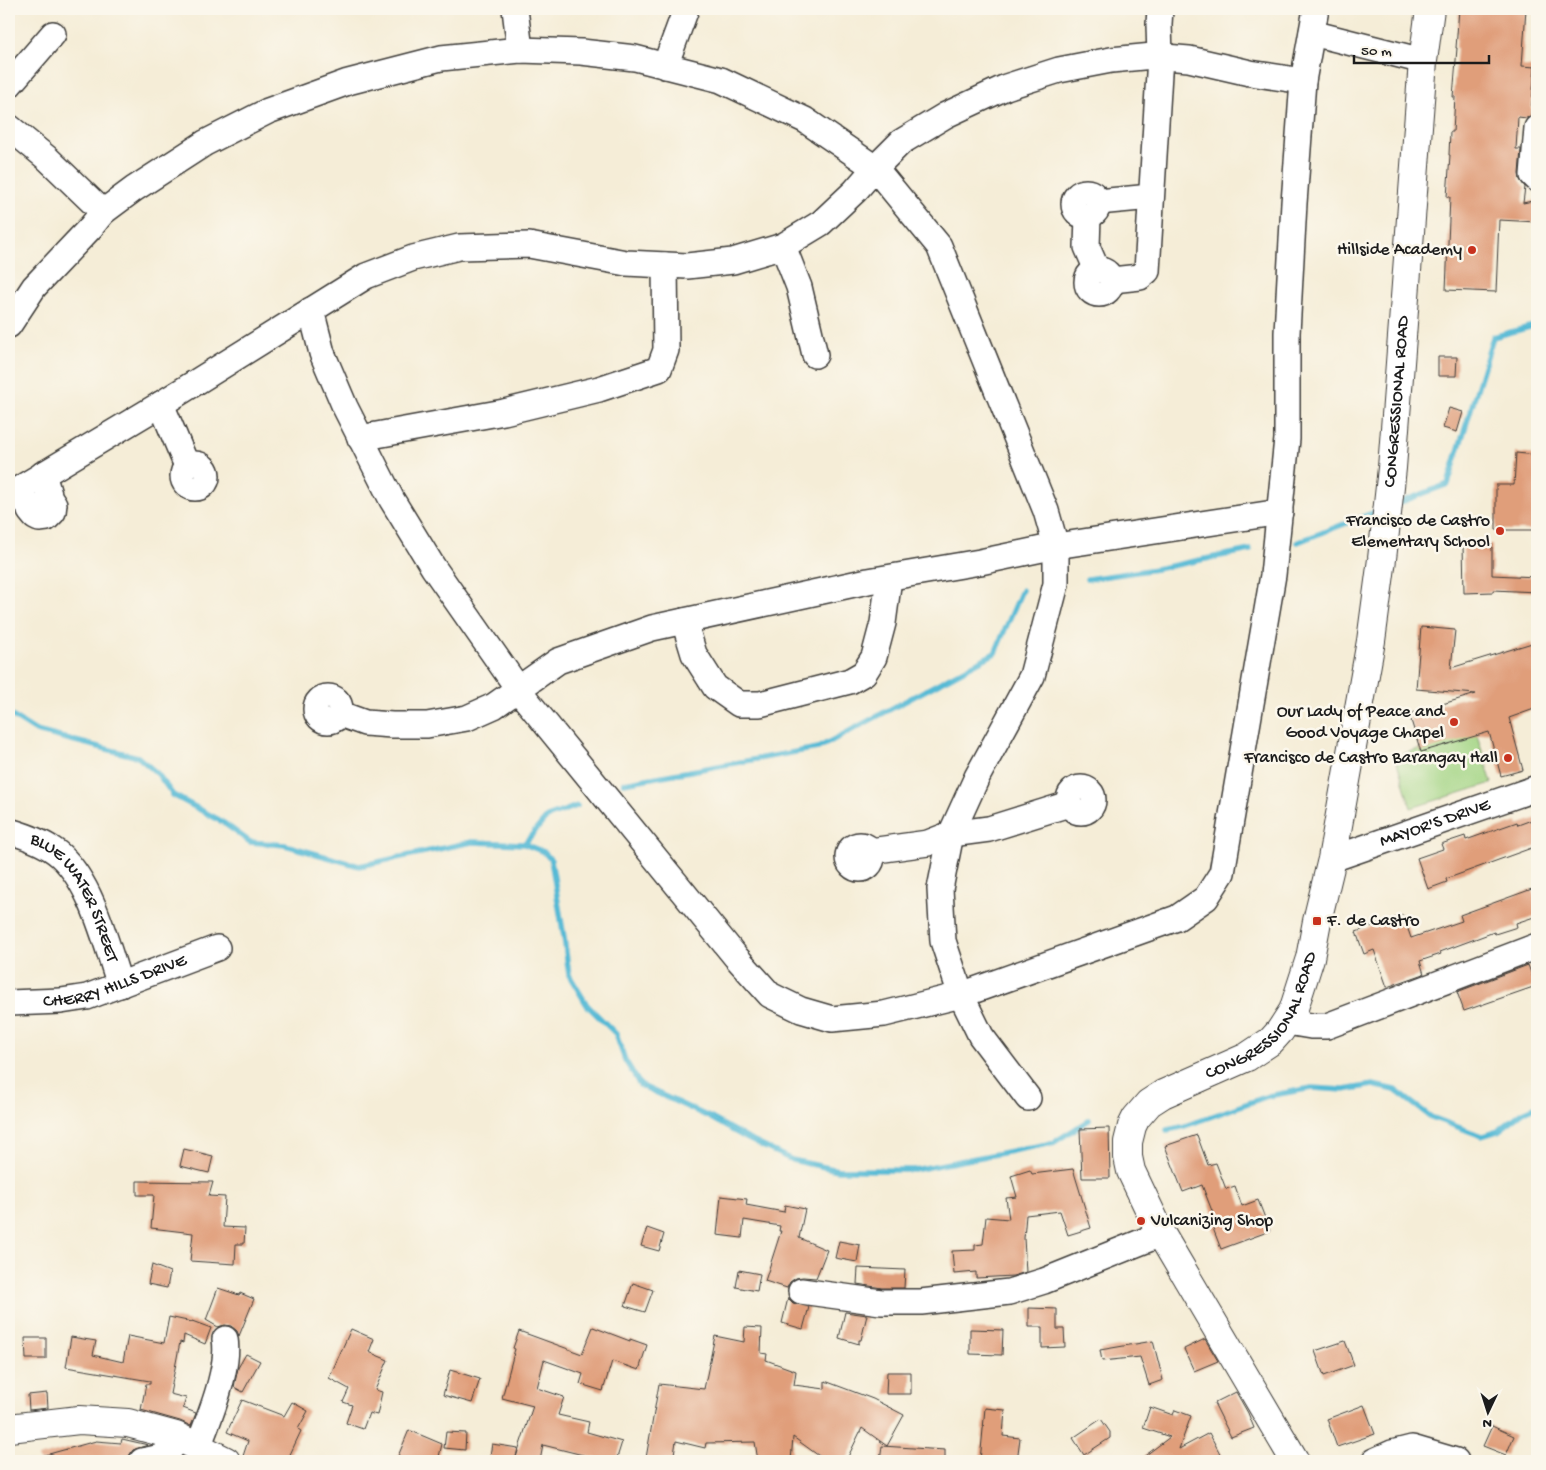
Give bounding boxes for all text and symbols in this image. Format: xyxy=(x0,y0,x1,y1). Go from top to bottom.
scale bar xyxy=(1354,32,1488,64)
text: 50 m xyxy=(1361,43,1392,61)
place label: Hillside Academy xyxy=(1337,240,1462,261)
marker: Hillside Academy xyxy=(1466,244,1478,256)
street label: CONGRESSIONAL ROAD xyxy=(1379,315,1414,489)
place label: Francisco de Castro Elementary School xyxy=(1345,511,1490,553)
marker: Francisco de Castro Elementary School xyxy=(1494,525,1506,537)
place label: Our Lady of Peace and Good Voyage Chapel xyxy=(1277,702,1445,744)
marker: Our Lady of Peace and Good Voyage Chapel xyxy=(1448,716,1460,728)
place label: Francisco de Castro Barangay Hall xyxy=(1243,748,1498,769)
marker: Francisco de Castro Barangay Hall xyxy=(1502,752,1514,764)
street label: MAYOR'S DRIVE xyxy=(1377,794,1494,852)
street label: BLUE WATER STREET xyxy=(26,828,123,966)
place label: F. de Castro xyxy=(1326,911,1420,932)
marker: F. de Castro xyxy=(1311,915,1323,927)
street label: CONGRESSIONAL ROAD xyxy=(1202,949,1322,1085)
street label: CHERRY HILLS DRIVE xyxy=(43,950,190,1012)
place label: Vulcanizing Shop xyxy=(1150,1211,1273,1232)
marker: Vulcanizing Shop xyxy=(1135,1215,1147,1227)
north arrow xyxy=(1464,1388,1514,1438)
text: N xyxy=(1482,1414,1492,1431)

